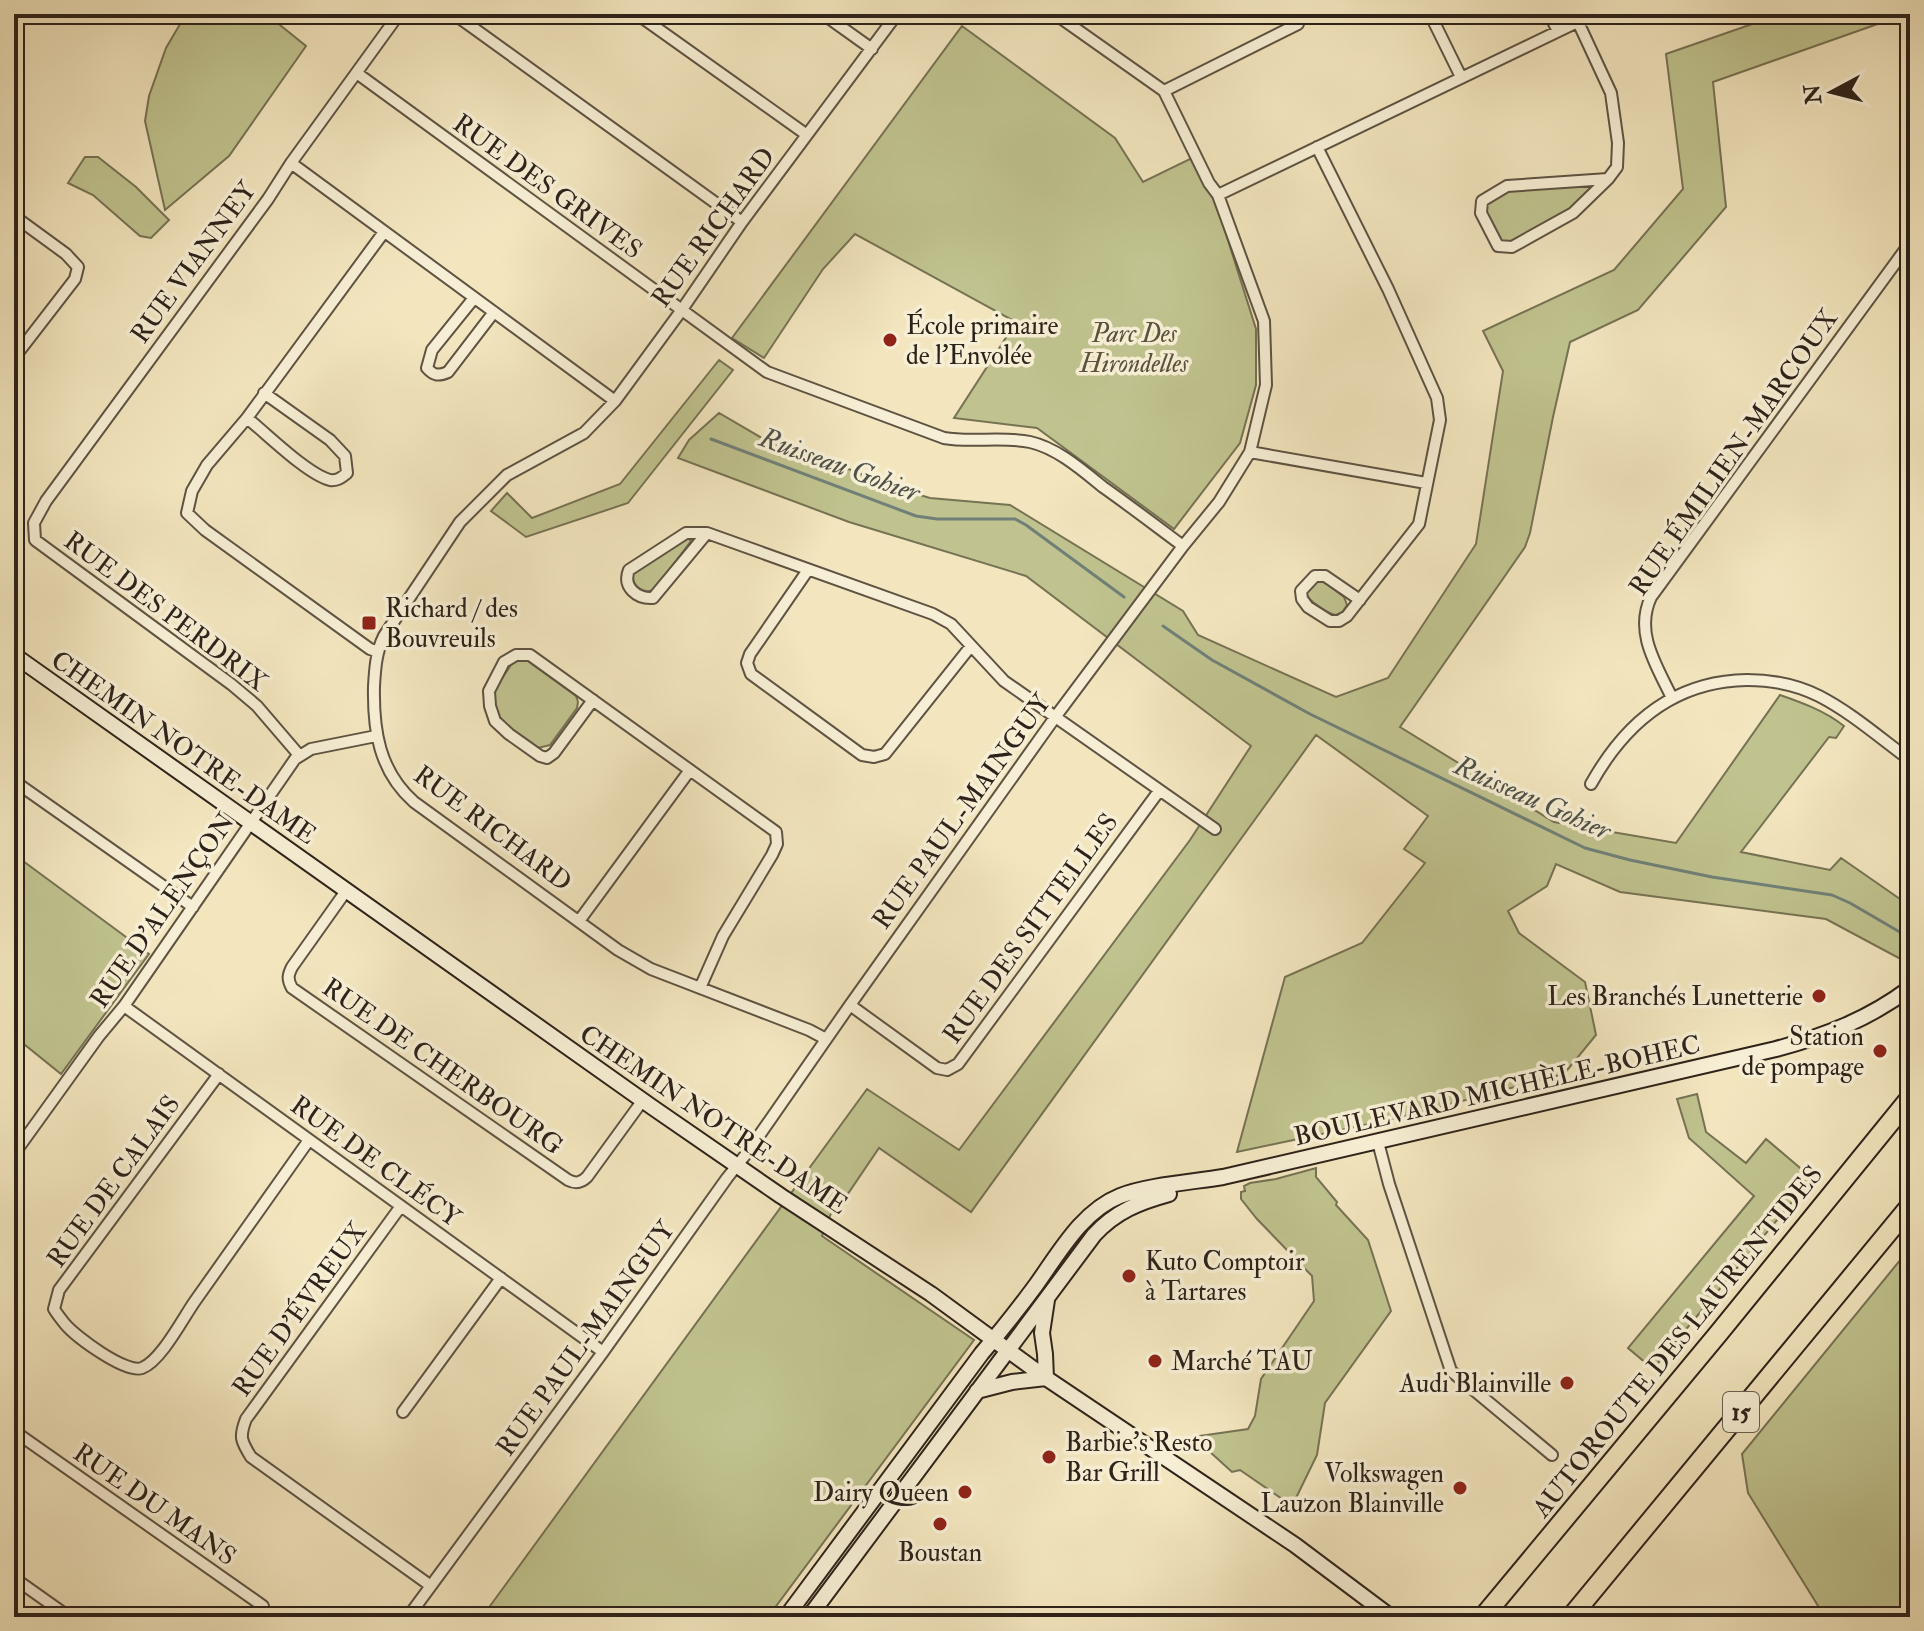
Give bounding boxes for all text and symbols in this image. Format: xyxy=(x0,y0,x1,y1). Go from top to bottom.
north arrow xyxy=(1792,52,1872,132)
text: N xyxy=(1798,83,1828,107)
street label: RUE DES GRIVES xyxy=(447,107,648,266)
street label: RUE RICHARD xyxy=(645,142,782,314)
street label: RUE VIANNEY xyxy=(124,174,264,350)
street label: RUE ÉMILIEN-MARCOUX xyxy=(1621,302,1845,602)
place label: École primaire de l'Envolée xyxy=(906,308,1058,372)
park label: Parc Des Hirondelles xyxy=(1079,318,1189,380)
marker: École primaire de l'Envolée xyxy=(881,331,899,349)
water label: Ruisseau Gohier xyxy=(754,420,926,511)
street label: RUE DES PERDRIX xyxy=(57,525,273,699)
place label: Richard / des Bouvreuils xyxy=(385,593,518,655)
marker: Richard / des Bouvreuils xyxy=(360,614,378,632)
street label: CHEMIN NOTRE-DAME xyxy=(45,644,322,852)
street label: RUE PAUL-MAINGUY xyxy=(866,687,1059,935)
water label: Ruisseau Gohier xyxy=(1448,748,1618,849)
street label: RUE RICHARD xyxy=(407,759,578,899)
street label: RUE D'ALENÇON xyxy=(84,806,243,1014)
street label: RUE DES SITTELLES xyxy=(936,807,1125,1050)
street label: RUE DE CHERBOURG xyxy=(316,972,569,1162)
place label: Les Branchés Lunetterie xyxy=(1547,981,1803,1013)
marker: Les Branchés Lunetterie xyxy=(1810,987,1828,1005)
street label: CHEMIN NOTRE-DAME xyxy=(573,1018,854,1222)
place label: Station de pompage xyxy=(1742,1021,1864,1084)
street label: BOULEVARD MICHÈLE-BOHEC xyxy=(1290,1027,1704,1153)
marker: Station de pompage xyxy=(1871,1042,1889,1060)
street label: RUE DE CLÉCY xyxy=(284,1088,469,1235)
street label: RUE DE CALAIS xyxy=(41,1089,187,1274)
street label: AUTOROUTE DES LAURENTIDES xyxy=(1525,1159,1830,1525)
street label: RUE PAUL-MAINGUY xyxy=(490,1214,683,1462)
street label: RUE D'ÉVREUX xyxy=(224,1215,374,1403)
place label: Kuto Comptoir à Tartares xyxy=(1145,1246,1305,1308)
marker: Kuto Comptoir à Tartares xyxy=(1120,1267,1138,1285)
place label: Marché TAU xyxy=(1171,1346,1313,1378)
marker: Marché TAU xyxy=(1146,1352,1164,1370)
place label: Audi Blainville xyxy=(1398,1368,1551,1400)
marker: Audi Blainville xyxy=(1558,1374,1576,1392)
road number: 15 xyxy=(1723,1392,1759,1432)
place label: Barbie's Resto Bar Grill xyxy=(1065,1427,1212,1489)
street label: RUE DU MANS xyxy=(67,1437,242,1573)
marker: Barbie's Resto Bar Grill xyxy=(1040,1448,1058,1466)
place label: Volkswagen Lauzon Blainville xyxy=(1261,1458,1444,1520)
place label: Dairy Queen xyxy=(813,1477,949,1509)
marker: Volkswagen Lauzon Blainville xyxy=(1451,1479,1469,1497)
marker: Dairy Queen xyxy=(956,1483,974,1501)
marker: Boustan xyxy=(931,1515,949,1533)
place label: Boustan xyxy=(898,1537,982,1569)

